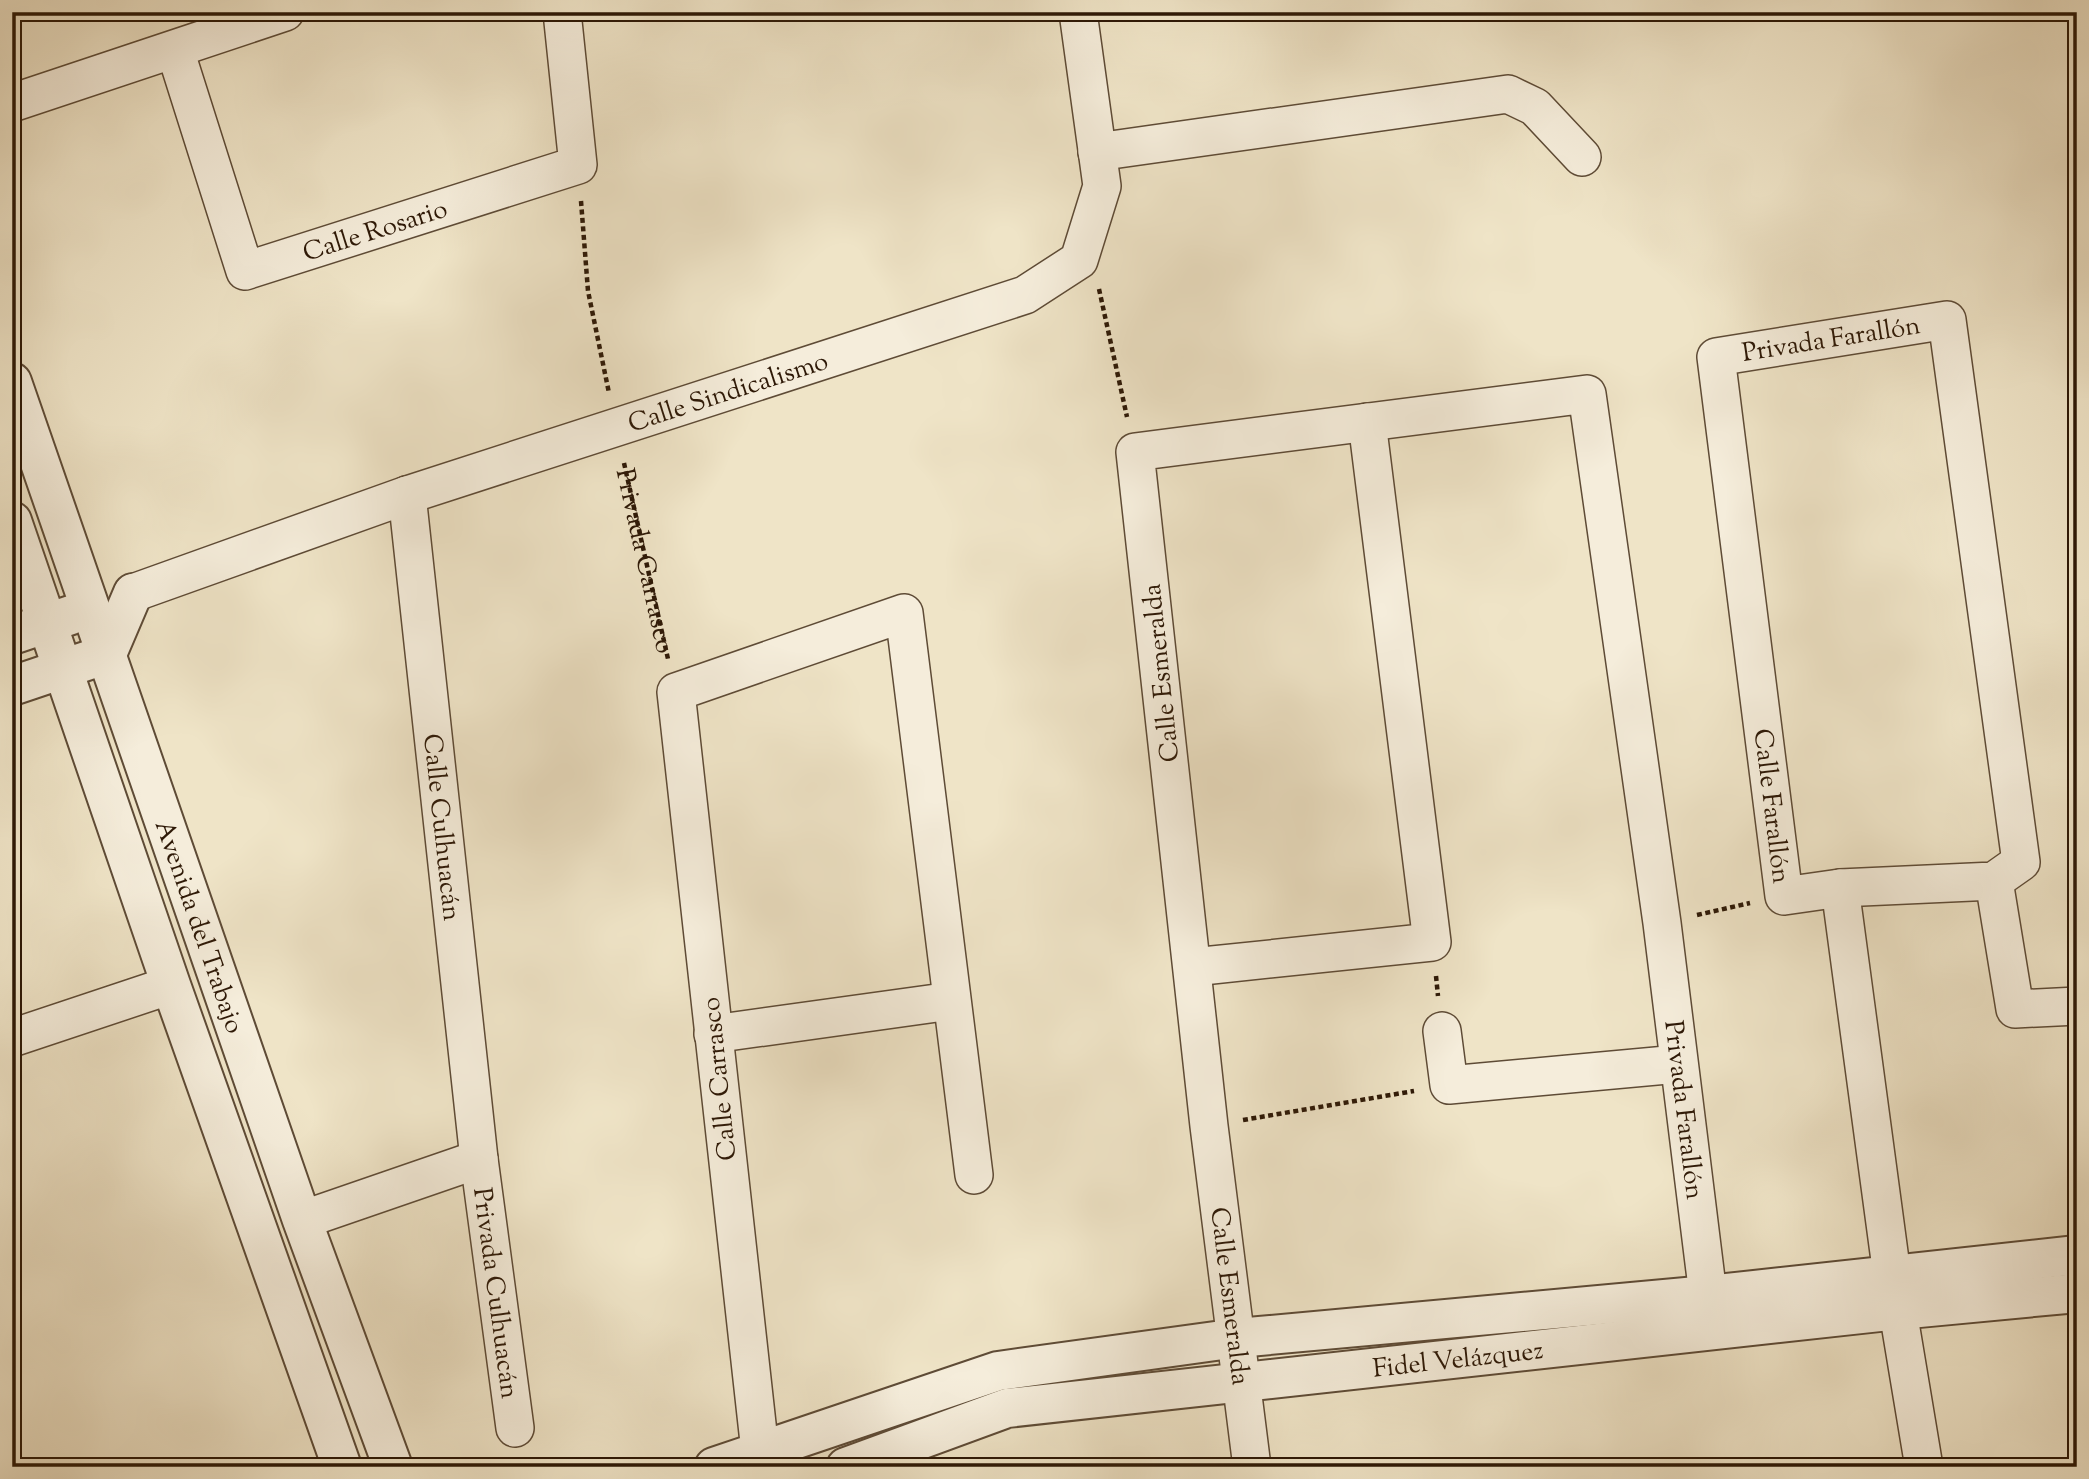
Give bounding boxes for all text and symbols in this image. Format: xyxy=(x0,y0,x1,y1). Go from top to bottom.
street label: Calle Rosario xyxy=(299,192,453,272)
street label: Privada Farallón xyxy=(1740,308,1923,373)
street label: Calle Sindicalismo xyxy=(623,344,833,443)
street label: Privada Carrasco xyxy=(605,465,682,657)
street label: Calle Esmeralda xyxy=(1135,582,1190,764)
street label: Calle Farallón xyxy=(1743,727,1798,886)
street label: Calle Culhuacán xyxy=(412,732,469,923)
street label: Avenida del Trabajo xyxy=(144,815,252,1039)
street label: Calle Carrasco xyxy=(693,995,747,1162)
street label: Privada Farallón xyxy=(1653,1018,1712,1202)
street label: Privada Culhuacán xyxy=(462,1186,527,1401)
street label: Calle Esmeralda xyxy=(1199,1205,1258,1387)
street label: Fidel Velázquez xyxy=(1371,1333,1545,1389)

